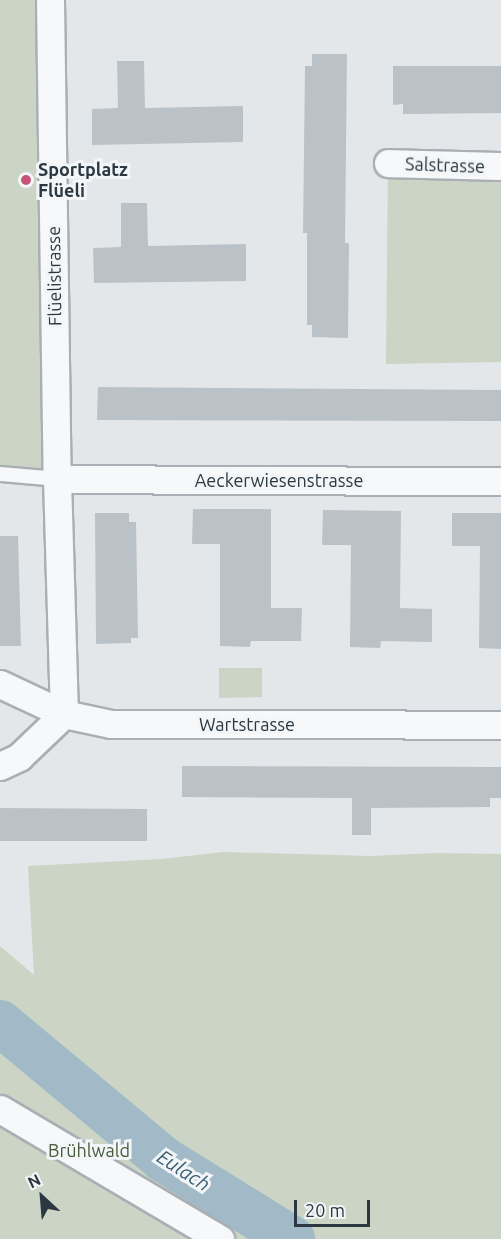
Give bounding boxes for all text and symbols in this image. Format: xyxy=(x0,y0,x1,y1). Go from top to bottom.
street label: Salstrasse xyxy=(405,153,485,177)
place label: Sportplatz Flüeli xyxy=(38,159,128,201)
marker: Sportplatz Flüeli xyxy=(19,173,33,187)
street label: Flüelistrasse xyxy=(42,226,66,326)
street label: Aeckerwiesenstrasse xyxy=(195,469,363,491)
street label: Wartstrasse xyxy=(199,713,295,735)
park label: Brühlwald xyxy=(48,1139,130,1161)
water label: Eulach xyxy=(153,1144,215,1196)
north arrow xyxy=(12,1167,72,1227)
text: N xyxy=(25,1170,43,1192)
scale bar xyxy=(297,1188,374,1226)
text: 20 m xyxy=(305,1200,345,1220)

